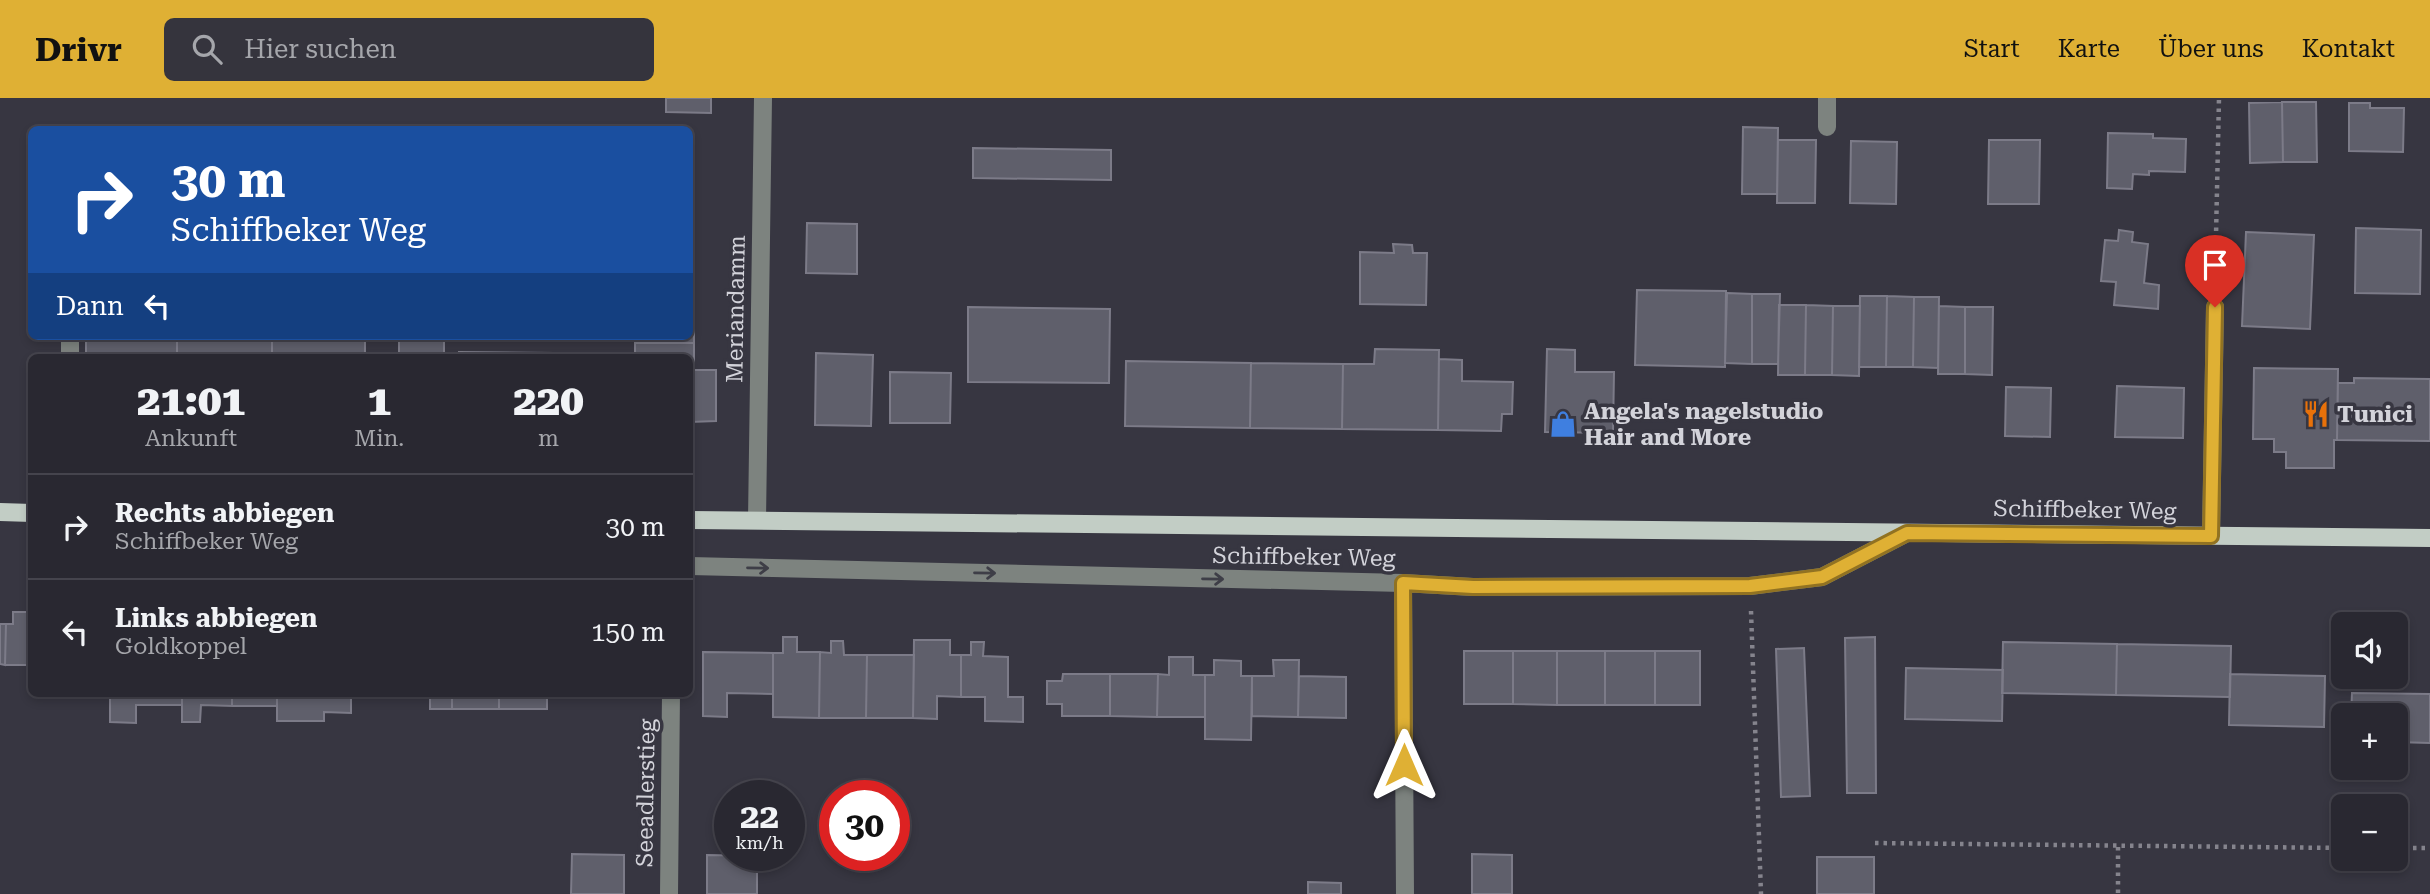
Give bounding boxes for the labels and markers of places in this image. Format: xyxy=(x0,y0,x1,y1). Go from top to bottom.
pin xyxy=(2185,235,2245,307)
place label: Angela's nagelstudio Hair and More xyxy=(1584,398,1824,451)
restaurant icon: Tunici xyxy=(2301,399,2331,429)
place label: Tunici xyxy=(2337,401,2413,428)
shop icon: Angela's nagelstudio Hair and More xyxy=(1548,409,1578,439)

